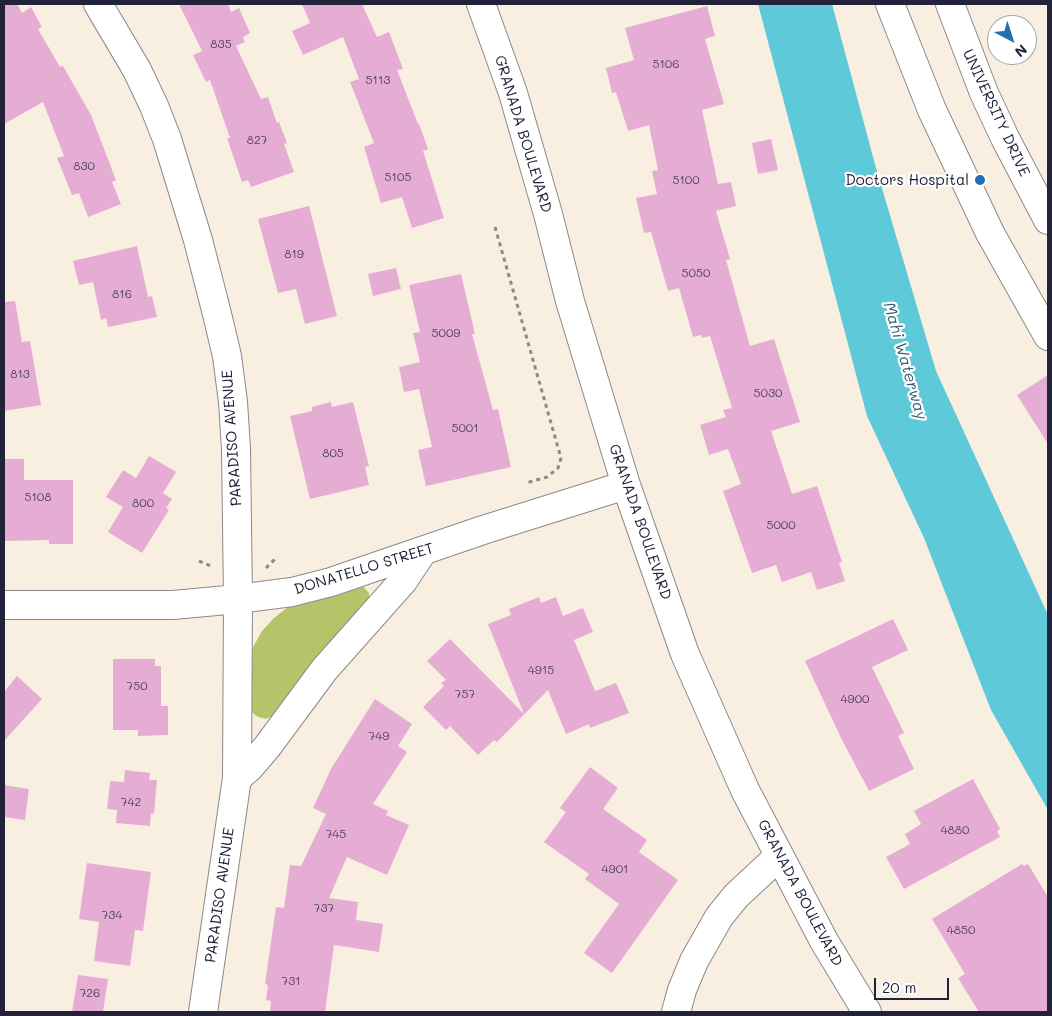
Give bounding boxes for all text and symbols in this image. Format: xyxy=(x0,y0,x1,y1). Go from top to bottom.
north arrow xyxy=(987,15,1037,65)
house number: 835 xyxy=(210,37,232,51)
street label: UNIVERSITY DRIVE xyxy=(959,47,1033,179)
street label: GRANADA BOULEVARD xyxy=(491,53,555,215)
house number: 5106 xyxy=(652,57,680,71)
house number: 5113 xyxy=(366,73,390,87)
house number: 827 xyxy=(247,133,267,147)
house number: 830 xyxy=(73,159,95,173)
house number: 5105 xyxy=(385,170,411,184)
place label: Doctors Hospital xyxy=(845,171,969,189)
house number: 5100 xyxy=(672,173,700,187)
marker: Doctors Hospital xyxy=(973,173,987,187)
house number: 819 xyxy=(284,247,304,261)
house number: 5050 xyxy=(682,266,710,280)
house number: 816 xyxy=(112,287,132,301)
water label: Mahi Waterway xyxy=(879,300,931,422)
house number: 5009 xyxy=(432,326,460,340)
house number: 813 xyxy=(10,367,30,381)
street label: PARADISO AVENUE xyxy=(218,369,246,507)
house number: 5030 xyxy=(754,386,782,400)
house number: 5001 xyxy=(451,421,479,435)
street label: GRANADA BOULEVARD xyxy=(605,442,675,602)
house number: 805 xyxy=(322,446,344,460)
house number: 5108 xyxy=(24,490,52,504)
house number: 800 xyxy=(132,496,154,510)
house number: 5000 xyxy=(766,518,796,532)
street label: DONATELLO STREET xyxy=(292,539,436,599)
house number: 4915 xyxy=(528,663,554,677)
house number: 750 xyxy=(126,679,148,693)
house number: 757 xyxy=(455,687,475,701)
house number: 4900 xyxy=(841,692,869,706)
house number: 749 xyxy=(369,729,389,743)
house number: 742 xyxy=(121,795,141,809)
street label: GRANADA BOULEVARD xyxy=(754,817,846,969)
house number: 4880 xyxy=(941,823,969,837)
street label: PARADISO AVENUE xyxy=(202,826,238,964)
house number: 745 xyxy=(326,827,346,841)
house number: 4901 xyxy=(602,862,628,876)
house number: 737 xyxy=(314,901,334,915)
house number: 734 xyxy=(102,908,122,922)
house number: 4850 xyxy=(947,923,975,937)
scale bar xyxy=(877,968,952,1000)
house number: 731 xyxy=(281,974,301,988)
text: 20 m xyxy=(882,977,916,997)
house number: 726 xyxy=(80,986,100,1000)

